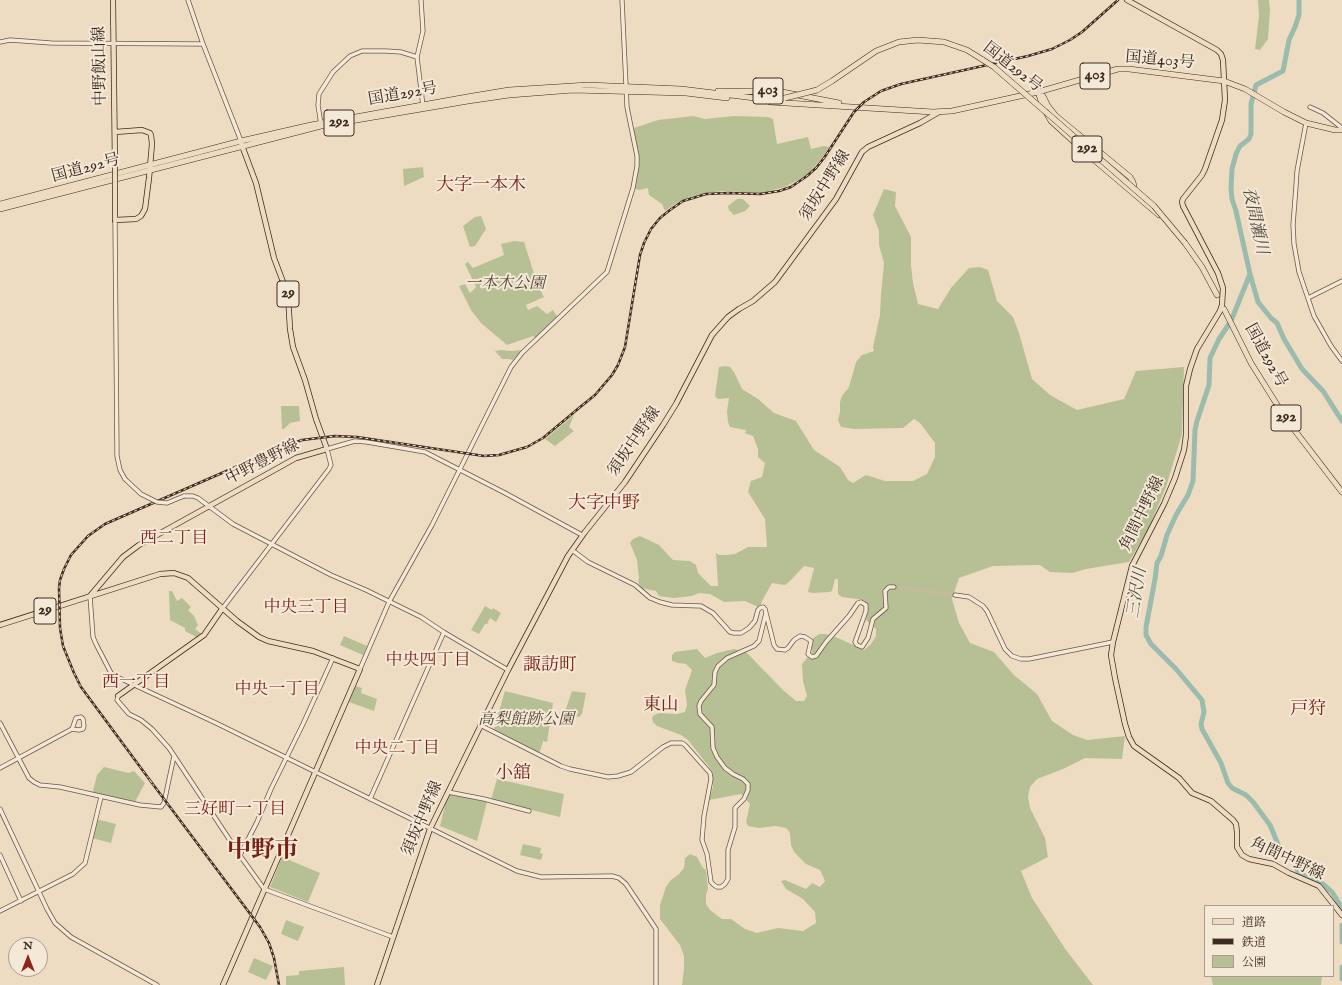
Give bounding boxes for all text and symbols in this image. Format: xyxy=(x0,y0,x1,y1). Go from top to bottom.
street label: 中野飯山線 xyxy=(91,26,111,106)
street label: 国道292号 xyxy=(979,39,1045,97)
street label: 国道403号 xyxy=(1124,48,1196,74)
road number: 403 xyxy=(1080,63,1110,89)
road number: 403 xyxy=(753,78,783,104)
street label: 国道292号 xyxy=(367,79,439,111)
road number: 292 xyxy=(324,110,354,136)
road number: 292 xyxy=(1072,136,1102,162)
street label: 須坂中野線 xyxy=(797,147,855,225)
street label: 国道292号 xyxy=(50,151,122,187)
district label: 大字一本木 xyxy=(436,175,526,197)
water label: 夜間瀬川 xyxy=(1237,186,1271,256)
park label: 一本木公園 xyxy=(465,275,545,295)
road number: 29 xyxy=(277,281,299,307)
street label: 国道292号 xyxy=(1240,321,1290,391)
street label: 須坂中野線 xyxy=(605,403,665,481)
road number: 292 xyxy=(1271,405,1301,431)
street label: 中野豊野線 xyxy=(223,436,303,490)
street label: 角間中野線 xyxy=(1117,474,1169,554)
district label: 大字中野 xyxy=(568,493,640,515)
district label: 西二丁目 xyxy=(140,530,208,550)
water label: 三沢川 xyxy=(1124,566,1152,620)
road number: 29 xyxy=(34,598,56,624)
district label: 中央三丁目 xyxy=(264,599,348,619)
district label: 中央四丁目 xyxy=(386,652,470,672)
district label: 諏訪町 xyxy=(523,655,577,677)
district label: 西一丁目 xyxy=(102,674,170,694)
district label: 中央一丁目 xyxy=(235,681,319,701)
district label: 東山 xyxy=(643,695,679,717)
district label: 戸狩 xyxy=(1290,699,1326,721)
park label: 高梨館跡公園 xyxy=(478,711,574,731)
district label: 中央二丁目 xyxy=(355,740,439,760)
district label: 小舘 xyxy=(495,763,531,785)
street label: 須坂中野線 xyxy=(399,778,447,860)
district label: 三好町一丁目 xyxy=(184,801,286,821)
street label: 角間中野線 xyxy=(1247,834,1327,886)
district label: 中野市 xyxy=(227,838,299,866)
legend xyxy=(1204,905,1334,977)
text: 道路 xyxy=(1242,915,1266,930)
text: 鉄道 xyxy=(1242,935,1266,950)
north arrow xyxy=(8,937,48,977)
text: N xyxy=(23,939,33,953)
text: 公園 xyxy=(1242,955,1266,970)

